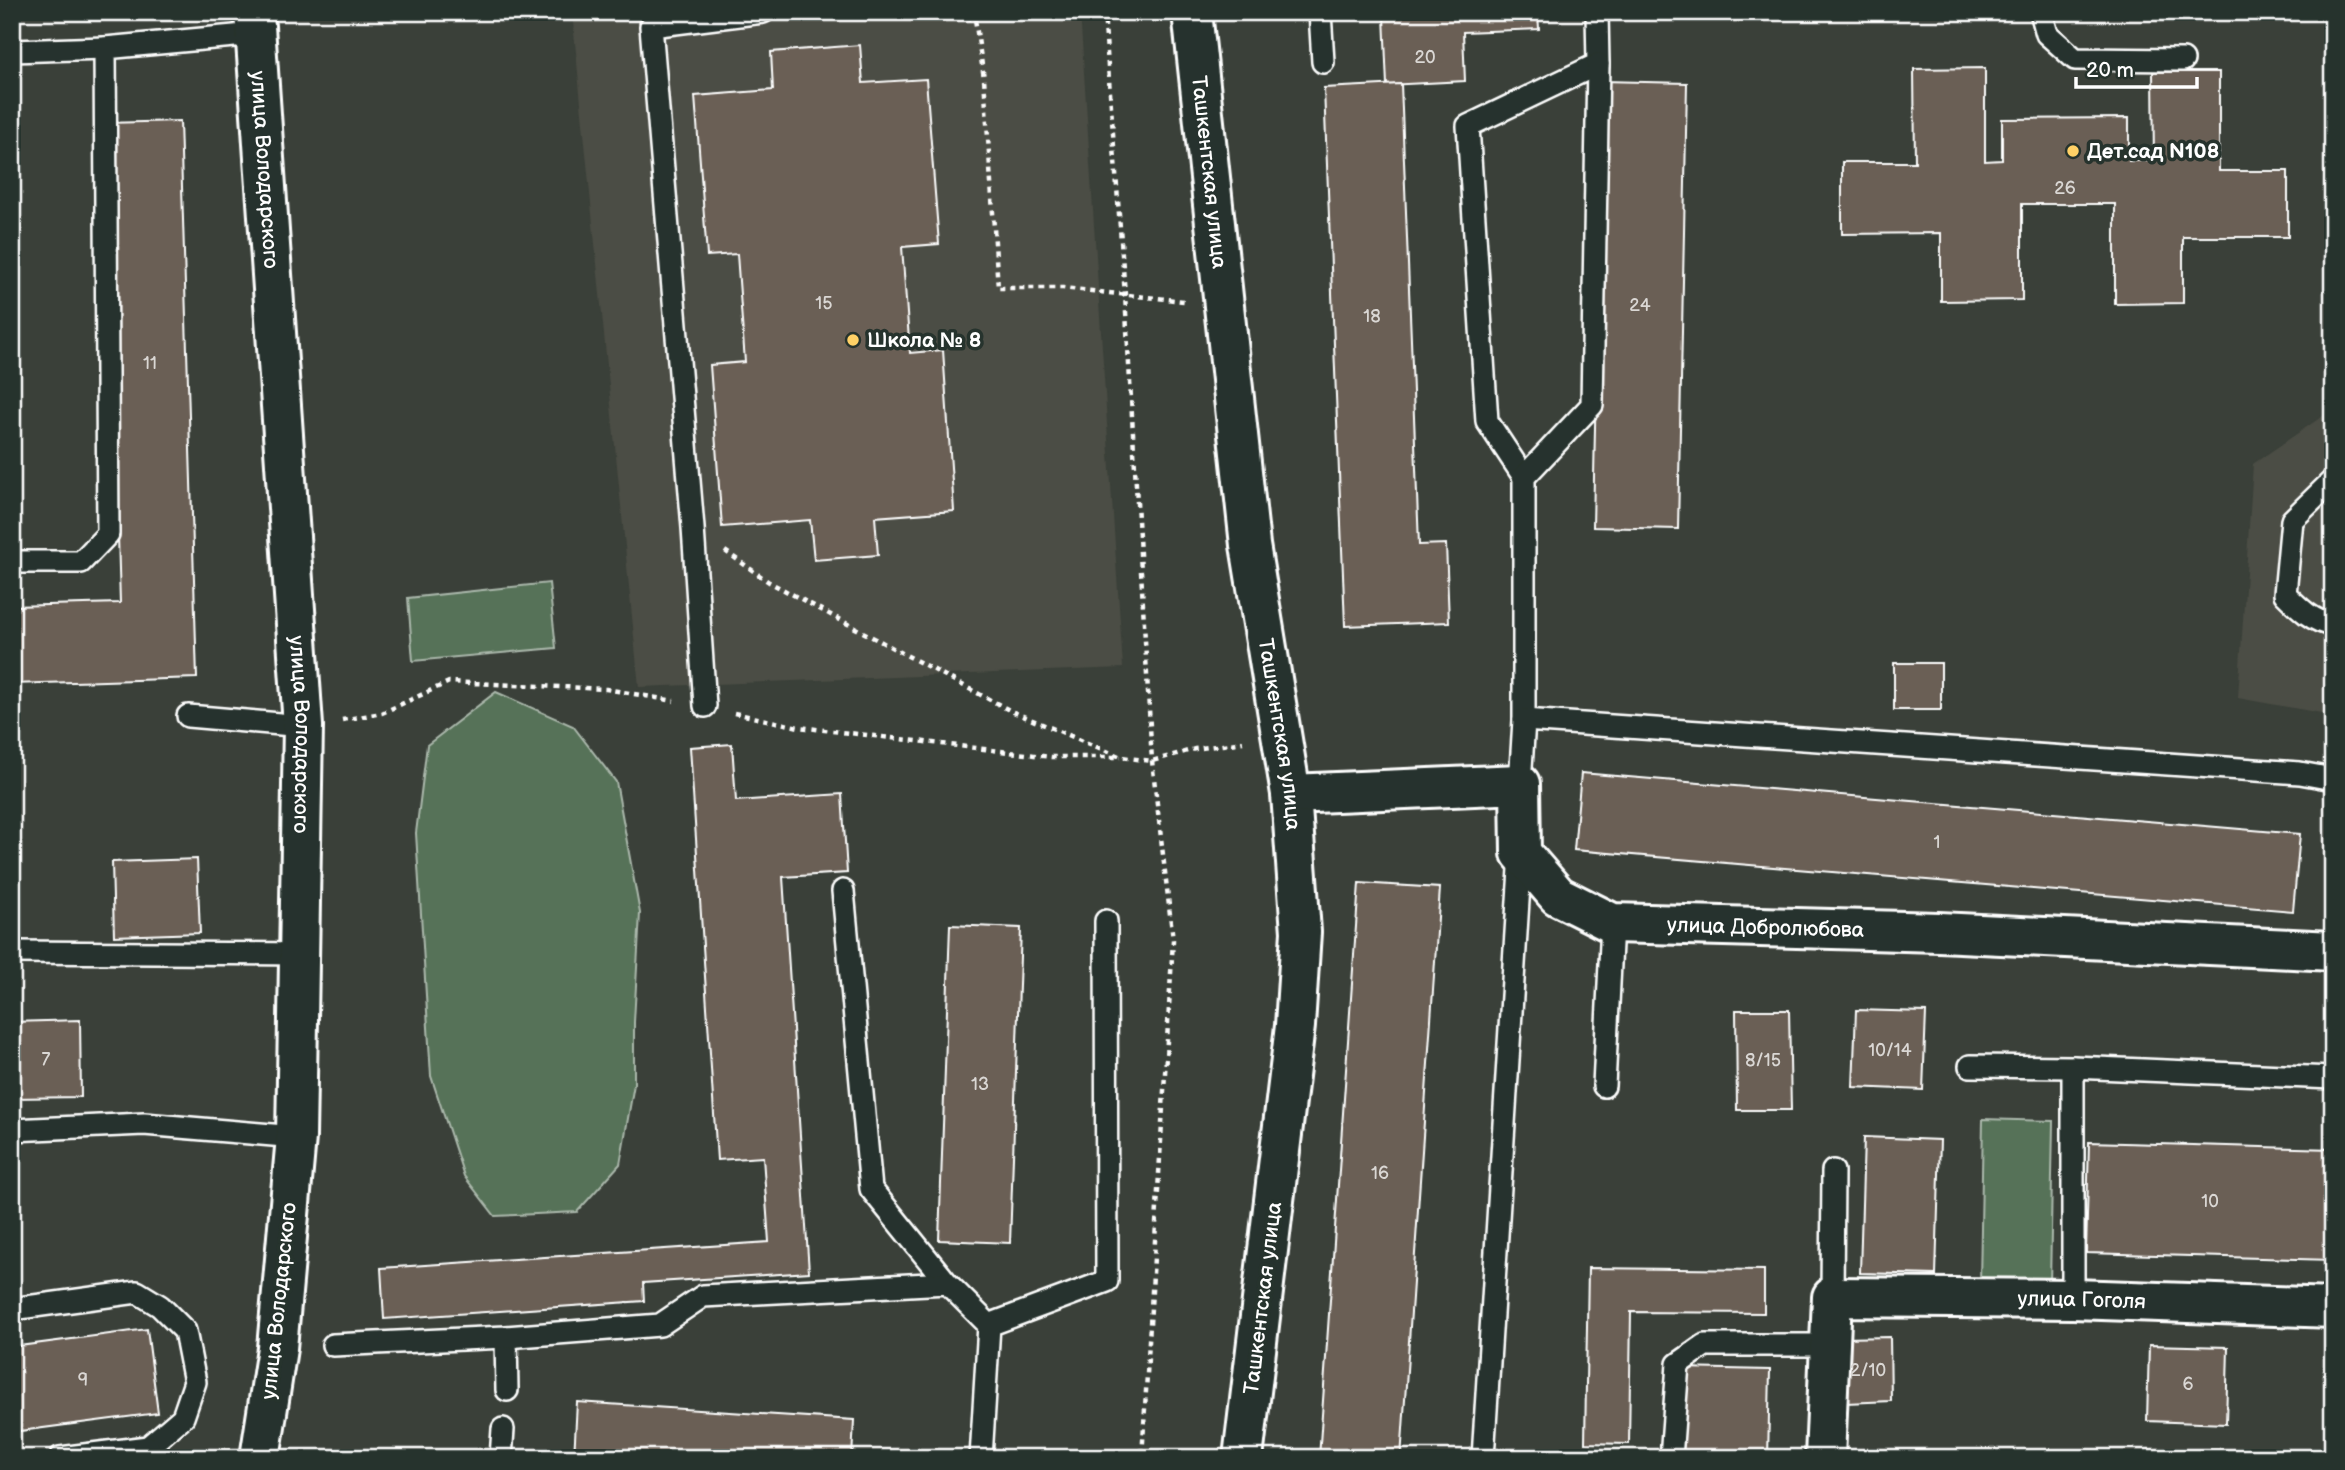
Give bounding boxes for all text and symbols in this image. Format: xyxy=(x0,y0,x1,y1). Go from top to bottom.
scale bar xyxy=(2076,46,2196,90)
house number: 20 xyxy=(1414,47,1436,68)
text: 20 m xyxy=(2086,58,2134,83)
street label: улица Володарского xyxy=(246,70,284,269)
street label: Ташкентская улица xyxy=(1186,74,1232,270)
place label: Дет.сад N108 xyxy=(2087,139,2219,164)
marker: Дет.сад N108 xyxy=(2065,143,2081,159)
house number: 26 xyxy=(2054,178,2076,199)
house number: 15 xyxy=(815,293,833,314)
house number: 24 xyxy=(1629,295,1651,316)
house number: 18 xyxy=(1363,306,1381,327)
place label: Школа № 8 xyxy=(867,328,982,353)
marker: Школа № 8 xyxy=(845,332,861,348)
house number: 11 xyxy=(143,353,157,374)
street label: улица Володарского xyxy=(284,635,316,834)
street label: Ташкентская улица xyxy=(1253,637,1306,832)
house number: 1 xyxy=(1934,832,1940,853)
street label: улица Добролюбова xyxy=(1667,912,1865,942)
house number: 10/14 xyxy=(1868,1040,1912,1061)
house number: 7 xyxy=(42,1049,51,1070)
house number: 8/15 xyxy=(1745,1050,1781,1071)
house number: 13 xyxy=(971,1074,989,1095)
house number: 16 xyxy=(1371,1163,1389,1184)
house number: 10 xyxy=(2201,1191,2219,1212)
street label: Ташкентская улица xyxy=(1239,1200,1287,1396)
street label: улица Володарского xyxy=(256,1201,302,1401)
street label: улица Гоголя xyxy=(2018,1286,2146,1314)
house number: 2/10 xyxy=(1850,1360,1886,1381)
house number: 9 xyxy=(78,1370,88,1391)
house number: 6 xyxy=(2183,1374,2194,1395)

